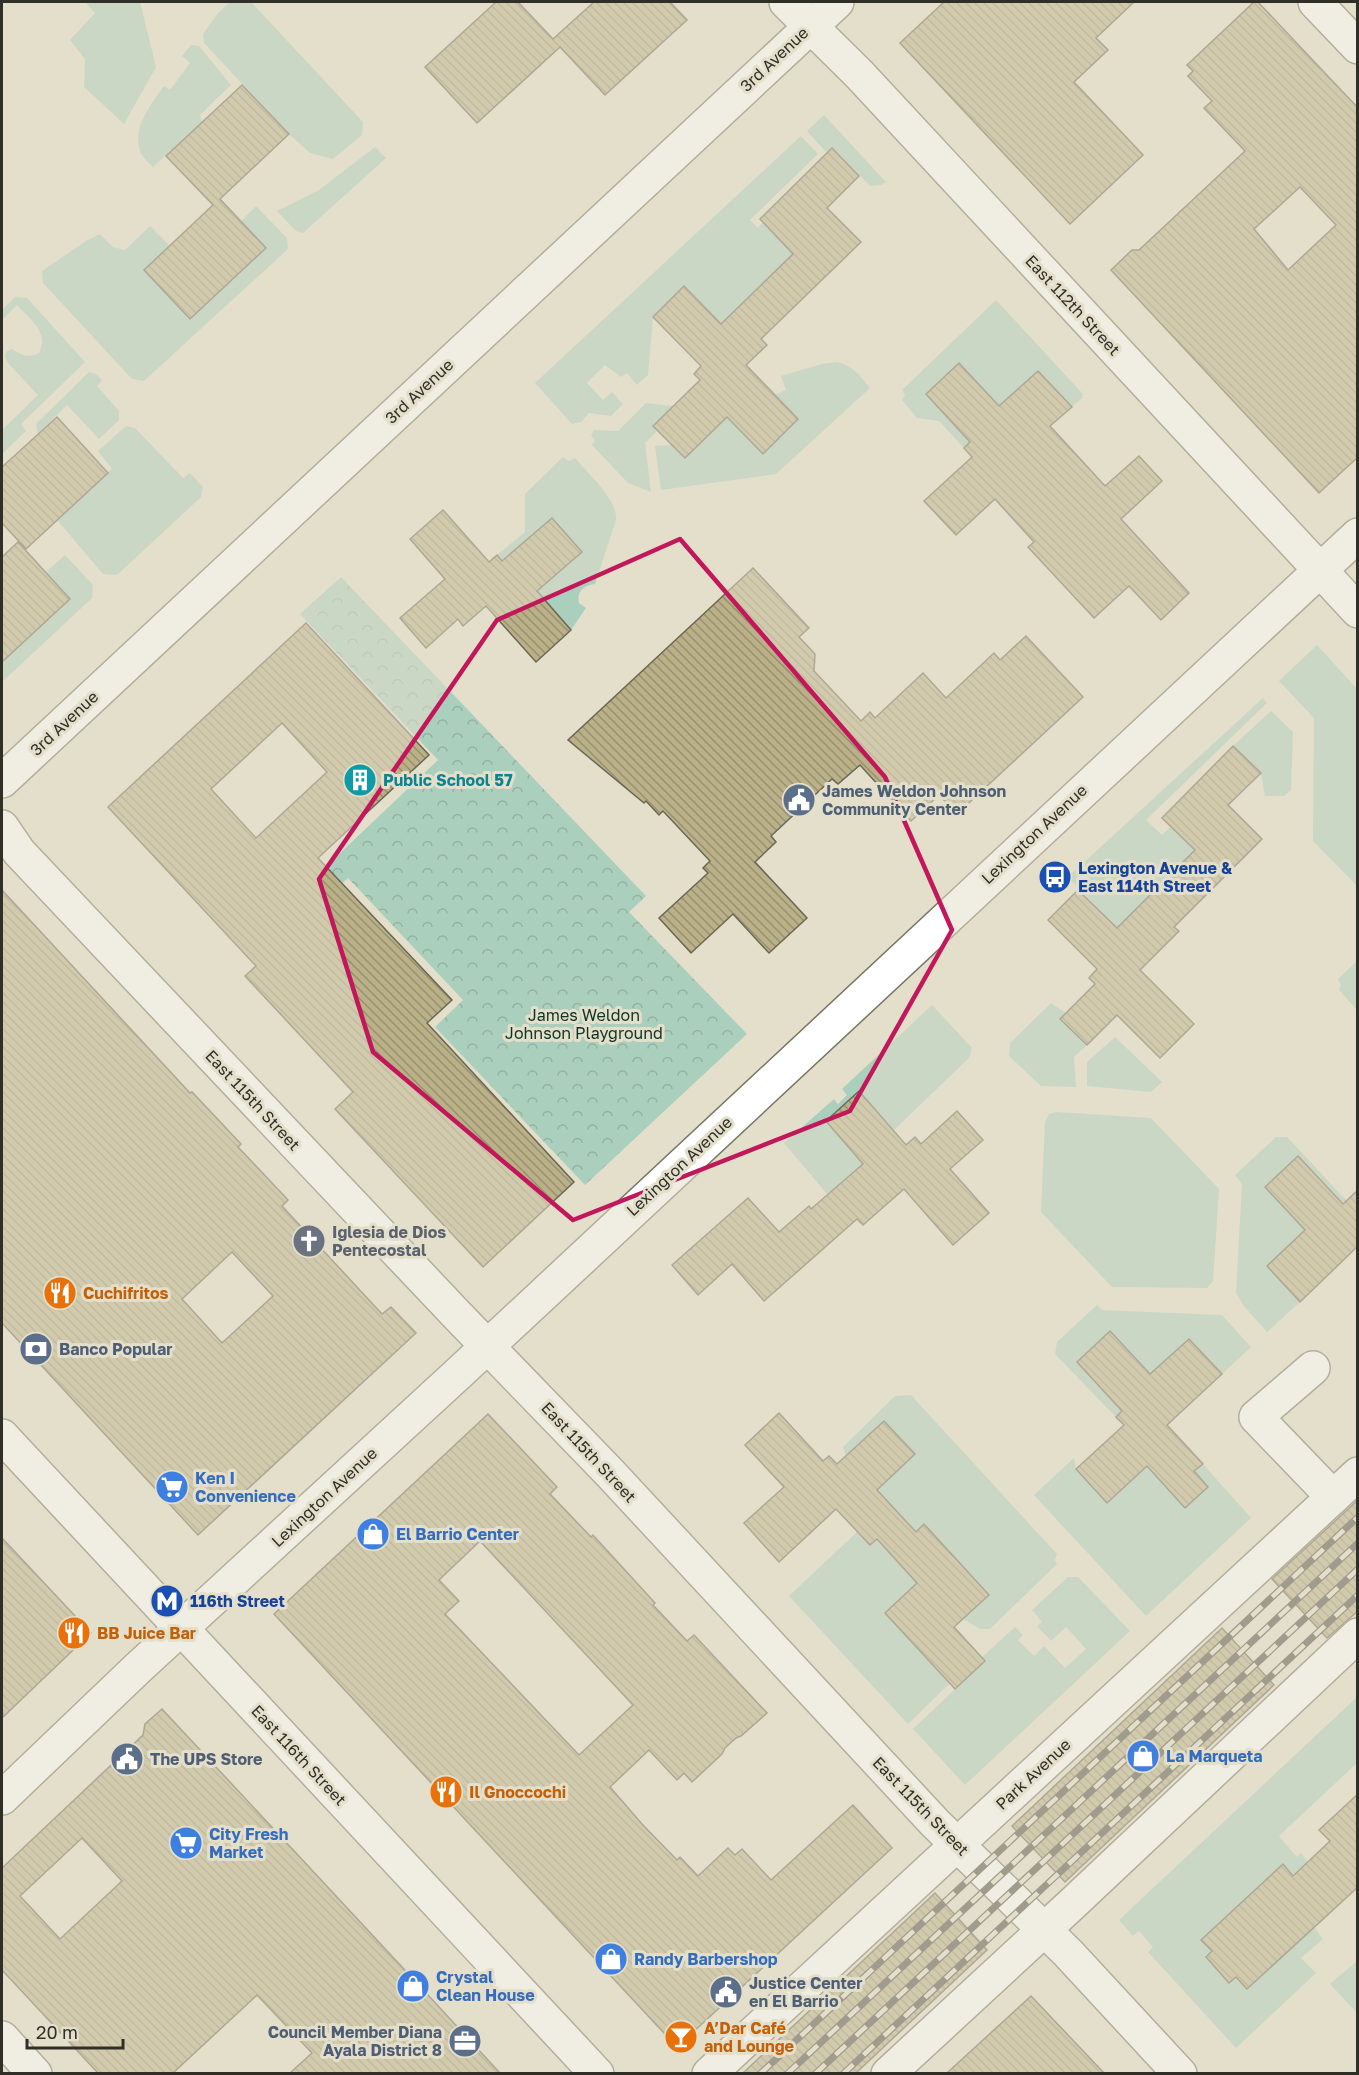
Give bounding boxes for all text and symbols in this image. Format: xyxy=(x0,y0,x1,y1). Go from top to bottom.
street label: 3rd Avenue xyxy=(736,22,812,96)
street label: East 112th Street xyxy=(1021,251,1125,359)
street label: 3rd Avenue xyxy=(381,354,457,428)
street label: 3rd Avenue xyxy=(26,686,102,760)
building icon: Public School 57 xyxy=(342,762,378,798)
place label: Public School 57 xyxy=(383,770,513,790)
street label: Lexington Avenue xyxy=(977,780,1091,888)
place label: James Weldon Johnson Community Center xyxy=(822,781,1006,819)
public building icon: James Weldon Johnson Community Center xyxy=(781,782,817,818)
place label: Lexington Avenue & East 114th Street xyxy=(1078,858,1233,896)
bus stop icon: Lexington Avenue & East 114th Street xyxy=(1037,859,1073,895)
park label: James Weldon Johnson Playground xyxy=(505,1005,663,1043)
street label: East 115th Street xyxy=(201,1046,305,1154)
street label: Lexington Avenue xyxy=(622,1112,736,1220)
place label: Iglesia de Dios Pentecostal xyxy=(332,1222,446,1260)
church icon: Iglesia de Dios Pentecostal xyxy=(291,1223,327,1259)
restaurant icon: Cuchifritos xyxy=(42,1275,78,1311)
place label: Cuchifritos xyxy=(83,1283,169,1303)
bank icon: Banco Popular xyxy=(18,1331,54,1367)
place label: Banco Popular xyxy=(59,1339,172,1359)
street label: East 115th Street xyxy=(537,1398,641,1506)
street label: Lexington Avenue xyxy=(267,1443,381,1551)
place label: Ken I Convenience xyxy=(195,1468,296,1506)
supermarket icon: Ken I Convenience xyxy=(154,1469,190,1505)
shop icon: El Barrio Center xyxy=(355,1516,391,1552)
place label: El Barrio Center xyxy=(396,1524,519,1544)
metro station icon: 116th Street xyxy=(149,1583,185,1619)
place label: 116th Street xyxy=(190,1591,285,1611)
restaurant icon: BB Juice Bar xyxy=(56,1615,92,1651)
place label: BB Juice Bar xyxy=(97,1623,196,1643)
street label: East 116th Street xyxy=(247,1701,351,1809)
street label: Park Avenue xyxy=(991,1734,1075,1814)
shop icon: La Marqueta xyxy=(1125,1738,1161,1774)
public building icon: The UPS Store xyxy=(109,1741,145,1777)
place label: La Marqueta xyxy=(1166,1746,1262,1766)
place label: The UPS Store xyxy=(150,1749,263,1769)
street label: East 115th Street xyxy=(869,1752,973,1860)
restaurant icon: Il Gnoccochi xyxy=(428,1774,464,1810)
place label: Il Gnoccochi xyxy=(469,1782,566,1802)
place label: City Fresh Market xyxy=(209,1824,289,1862)
supermarket icon: City Fresh Market xyxy=(168,1825,204,1861)
shop icon: Randy Barbershop xyxy=(593,1941,629,1977)
place label: Randy Barbershop xyxy=(634,1949,778,1969)
place label: Crystal Clean House xyxy=(436,1967,535,2005)
shop icon: Crystal Clean House xyxy=(395,1968,431,2004)
place label: Justice Center en El Barrio xyxy=(749,1973,863,2011)
public building icon: Justice Center en El Barrio xyxy=(708,1974,744,2010)
scale bar xyxy=(27,2012,123,2050)
place label: A’Dar Café and Lounge xyxy=(704,2018,794,2056)
bar icon: A’Dar Café and Lounge xyxy=(663,2019,699,2055)
text: 20 m xyxy=(36,2021,78,2043)
place label: Council Member Diana Ayala District 8 xyxy=(268,2022,442,2060)
office icon: Council Member Diana Ayala District 8 xyxy=(447,2023,483,2059)

